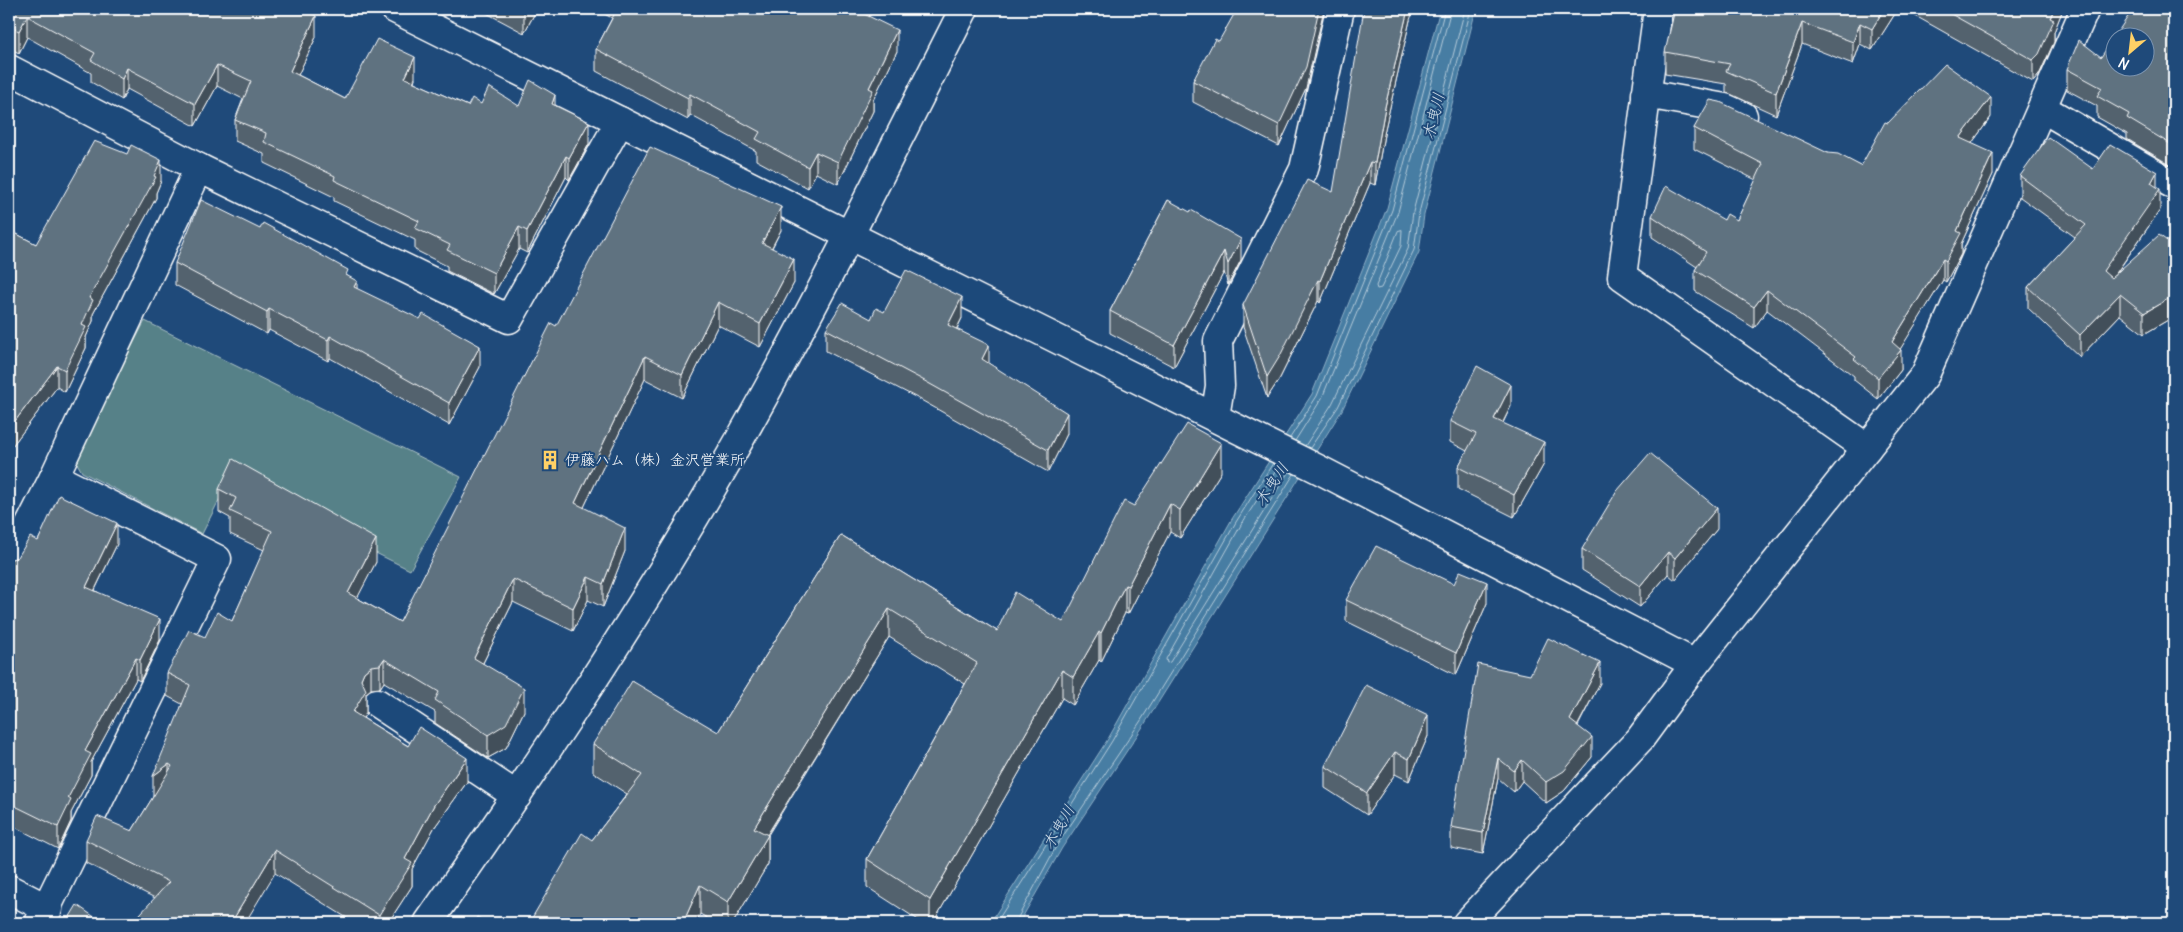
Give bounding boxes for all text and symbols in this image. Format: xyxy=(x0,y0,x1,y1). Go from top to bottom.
north arrow xyxy=(2106,28,2156,78)
text: N xyxy=(2115,53,2132,74)
water label: 木曳川 xyxy=(1417,90,1449,142)
building icon: 伊藤ハム（株）金沢営業所 xyxy=(539,449,561,471)
place label: 伊藤ハム（株）金沢営業所 xyxy=(565,450,745,469)
water label: 木曳川 xyxy=(1250,458,1292,510)
water label: 木曳川 xyxy=(1037,801,1079,853)

